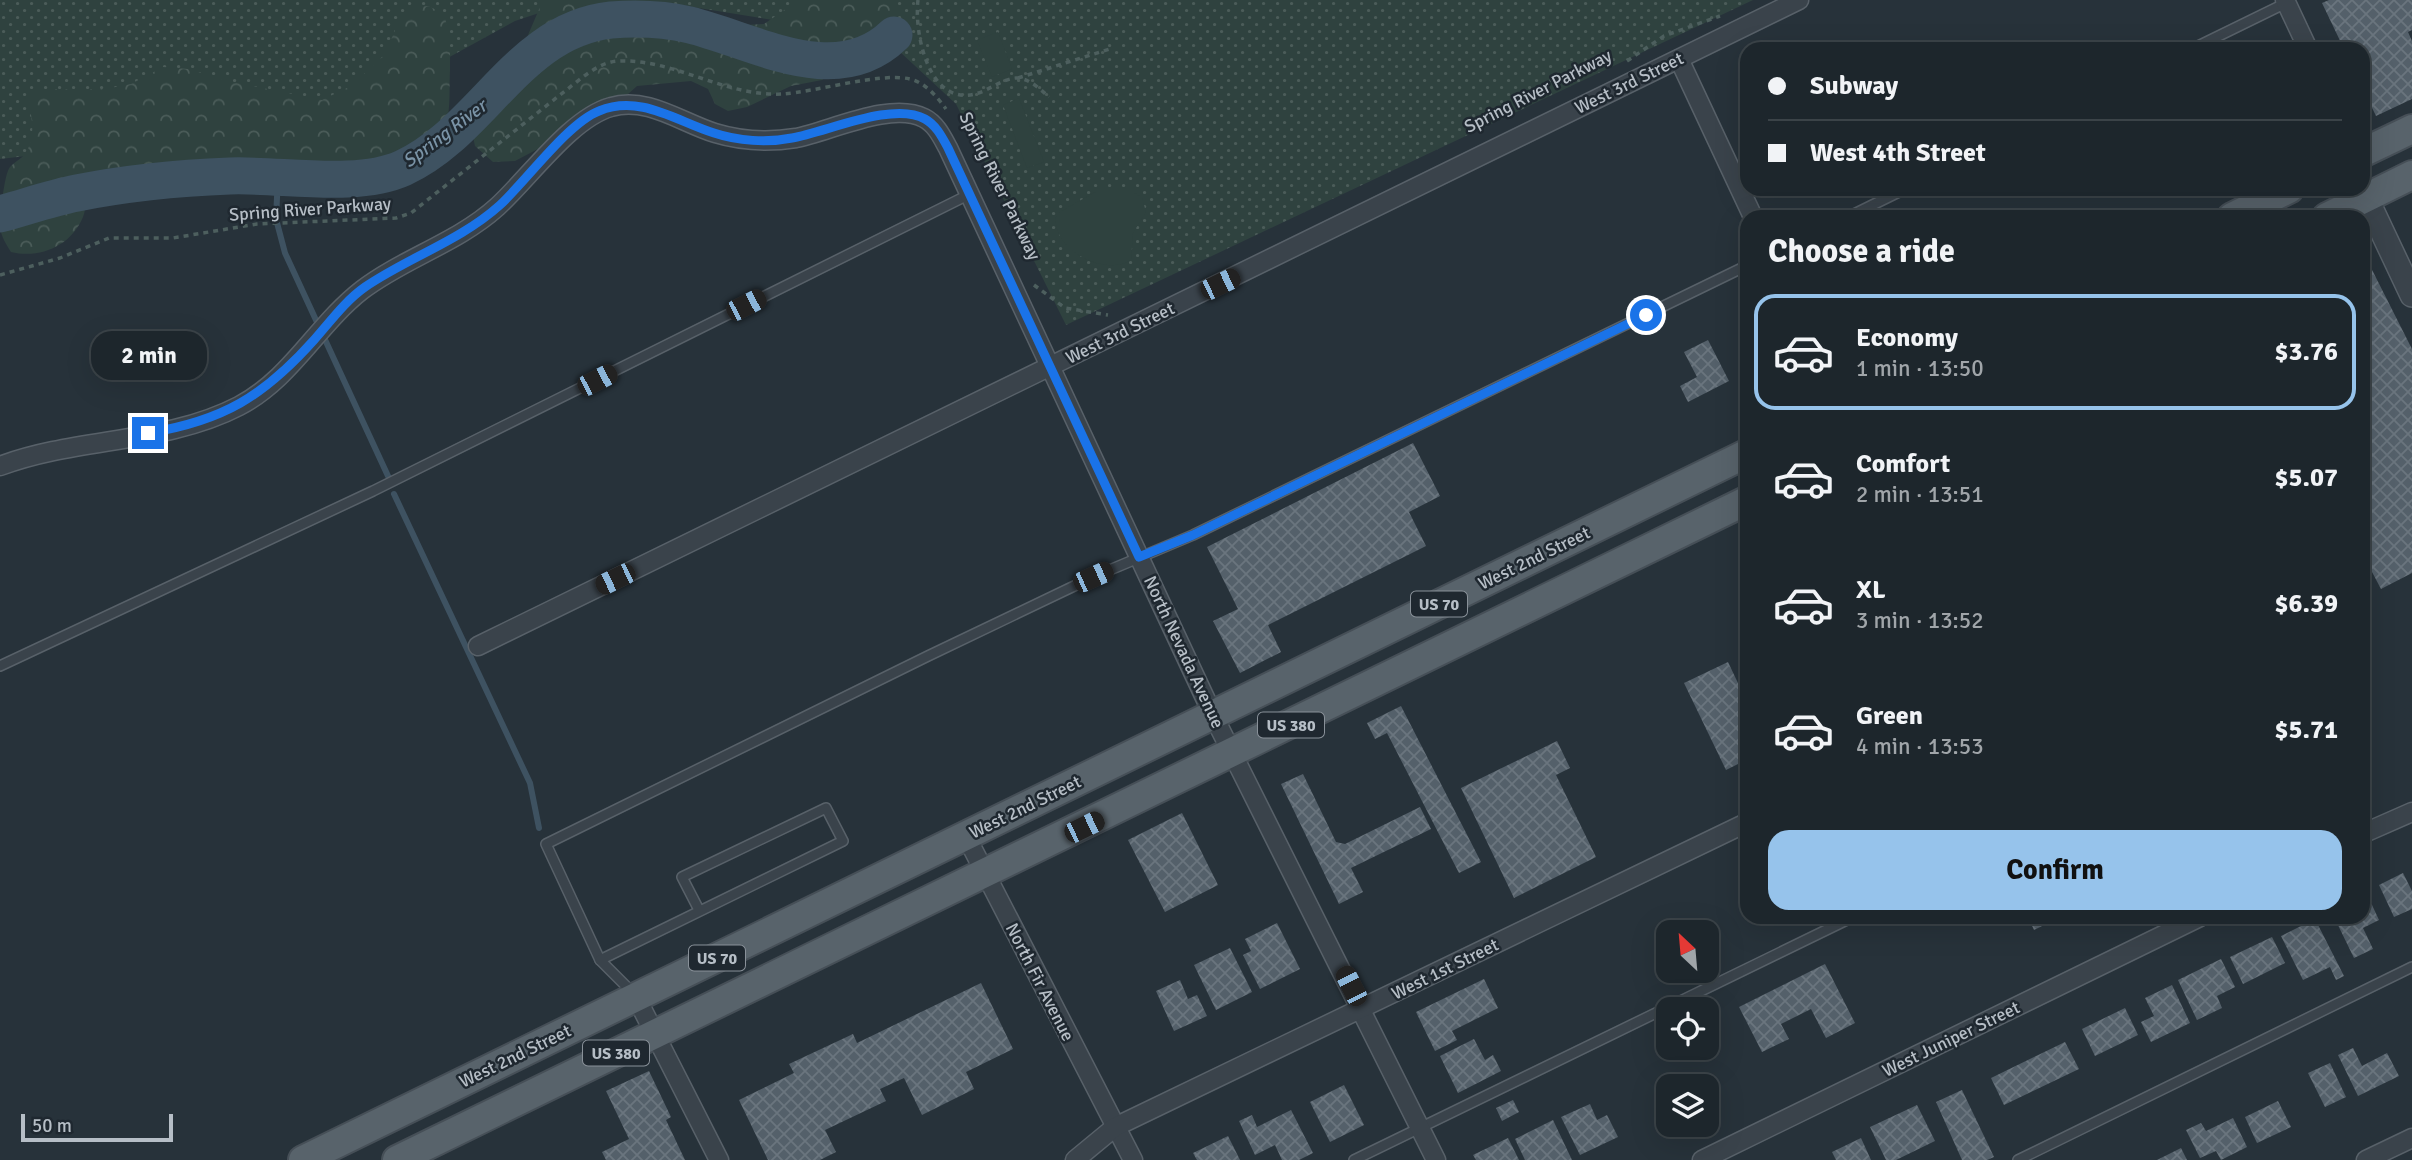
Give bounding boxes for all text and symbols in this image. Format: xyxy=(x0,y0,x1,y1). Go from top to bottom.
street label: Spring River Parkway xyxy=(1461,44,1616,138)
street label: West 3rd Street xyxy=(1571,47,1687,119)
text: Subway xyxy=(1810,70,1898,102)
water label: Spring River xyxy=(398,93,494,173)
street label: Spring River Parkway xyxy=(955,108,1046,264)
text: West 4th Street xyxy=(1810,137,1986,169)
street label: Spring River Parkway xyxy=(228,192,392,226)
text: Choose a ride xyxy=(1768,232,1955,271)
car xyxy=(1197,265,1244,303)
car xyxy=(723,286,770,324)
street label: West 3rd Street xyxy=(1062,297,1178,369)
route start xyxy=(1630,299,1662,331)
icon: car xyxy=(1772,321,1835,384)
text: Economy xyxy=(1856,322,1958,354)
callout: 2 min xyxy=(90,332,206,380)
text: $3.76 xyxy=(2274,336,2338,368)
text: 2 min xyxy=(121,341,177,370)
text: 1 min · 13:50 xyxy=(1856,354,1984,383)
car xyxy=(574,361,621,399)
route end xyxy=(132,417,164,449)
icon: car xyxy=(1772,447,1835,510)
text: Comfort xyxy=(1856,448,1950,480)
text: $5.07 xyxy=(2274,462,2338,494)
text: 2 min · 13:51 xyxy=(1856,480,1984,509)
street label: West 2nd Street xyxy=(1474,521,1594,595)
car xyxy=(1070,559,1117,595)
car xyxy=(592,560,639,598)
street label: North Nevada Avenue xyxy=(1139,572,1229,732)
icon: car xyxy=(1772,573,1835,636)
text: XL xyxy=(1856,574,1886,606)
text: $6.39 xyxy=(2274,588,2338,620)
road number: US 70 xyxy=(1411,592,1467,617)
text: 3 min · 13:52 xyxy=(1856,606,1984,635)
icon: car xyxy=(1772,699,1835,762)
text: Green xyxy=(1856,700,1923,732)
road number: US 380 xyxy=(1258,712,1324,738)
text: $5.71 xyxy=(2274,714,2338,746)
text: 4 min · 13:53 xyxy=(1856,732,1984,761)
street label: West 2nd Street xyxy=(965,770,1085,844)
car xyxy=(1061,808,1108,846)
button: Confirm xyxy=(1768,830,2342,910)
street label: North Fir Avenue xyxy=(1001,919,1079,1045)
north arrow xyxy=(1656,920,1718,984)
map controls xyxy=(1656,920,1719,1137)
street label: West 1st Street xyxy=(1388,934,1502,1004)
road number: US 70 xyxy=(689,946,745,970)
car xyxy=(1333,963,1370,1009)
street label: West Juniper Street xyxy=(1879,996,2023,1082)
button: locate xyxy=(1656,997,1719,1060)
street label: West 2nd Street xyxy=(455,1019,575,1093)
road number: US 380 xyxy=(583,1040,649,1065)
button: layers xyxy=(1656,1074,1719,1137)
scale bar xyxy=(21,1111,173,1143)
text: 50 m xyxy=(32,1114,72,1138)

